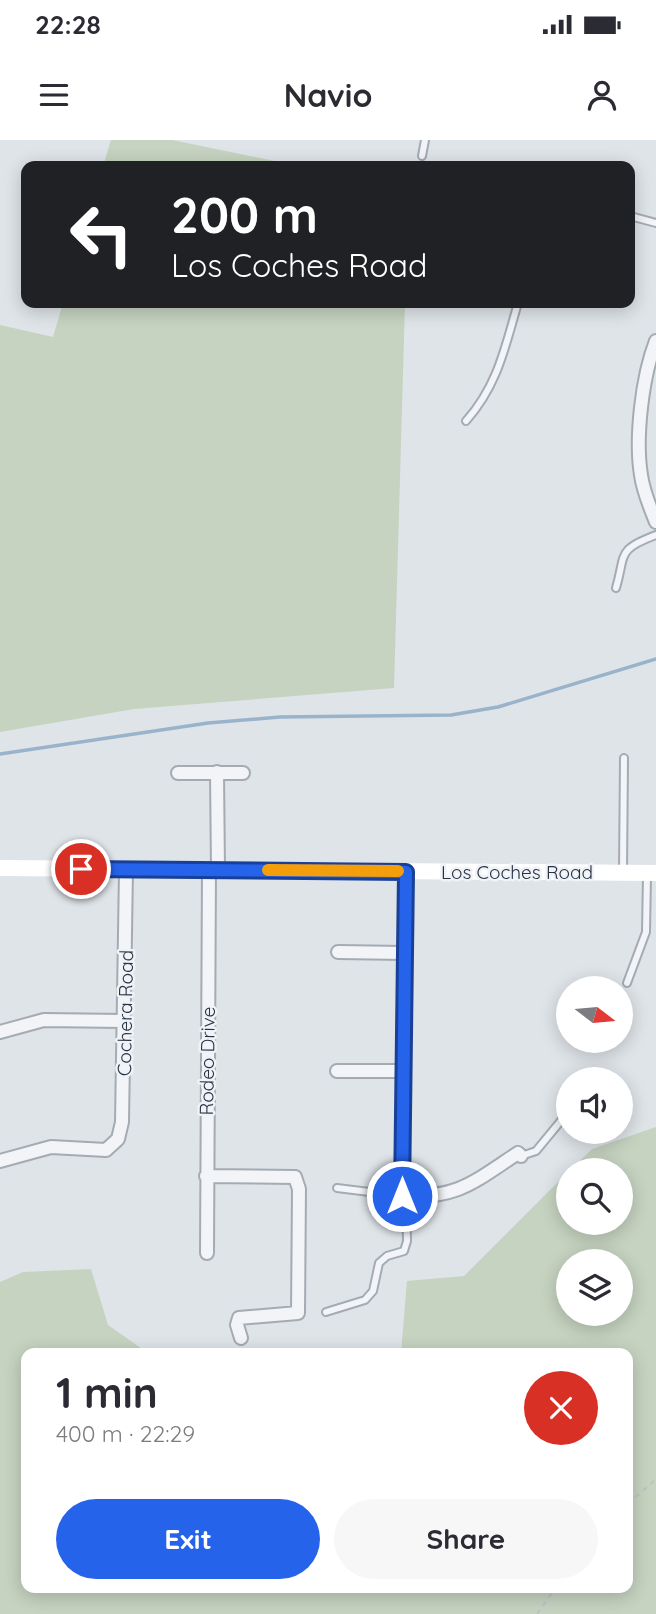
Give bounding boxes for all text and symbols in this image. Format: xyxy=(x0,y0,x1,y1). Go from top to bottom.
text: 22:28 xyxy=(35,8,101,41)
text: Navio xyxy=(284,75,372,115)
icon: menu xyxy=(35,76,73,114)
icon: person xyxy=(583,76,621,114)
text: 200 m xyxy=(171,184,318,245)
icon: left xyxy=(56,189,147,280)
text: Los Coches Road xyxy=(171,245,427,285)
pin xyxy=(51,839,111,899)
icon: arrive xyxy=(62,850,100,888)
street label: Los Coches Road xyxy=(441,860,593,884)
street label: Cochera Road xyxy=(112,950,138,1076)
north arrow xyxy=(556,976,634,1054)
map controls xyxy=(556,976,633,1326)
street label: Rodeo Drive xyxy=(194,1006,220,1116)
button: sound xyxy=(556,1067,633,1144)
button: search xyxy=(556,1158,633,1235)
position arrow xyxy=(365,1159,439,1233)
button: layers xyxy=(556,1249,633,1326)
text: 1 min xyxy=(56,1366,158,1419)
button: close xyxy=(524,1371,598,1445)
text: 400 m · 22:29 xyxy=(56,1419,195,1448)
button: Exit xyxy=(56,1499,320,1579)
button: Share xyxy=(334,1499,598,1579)

